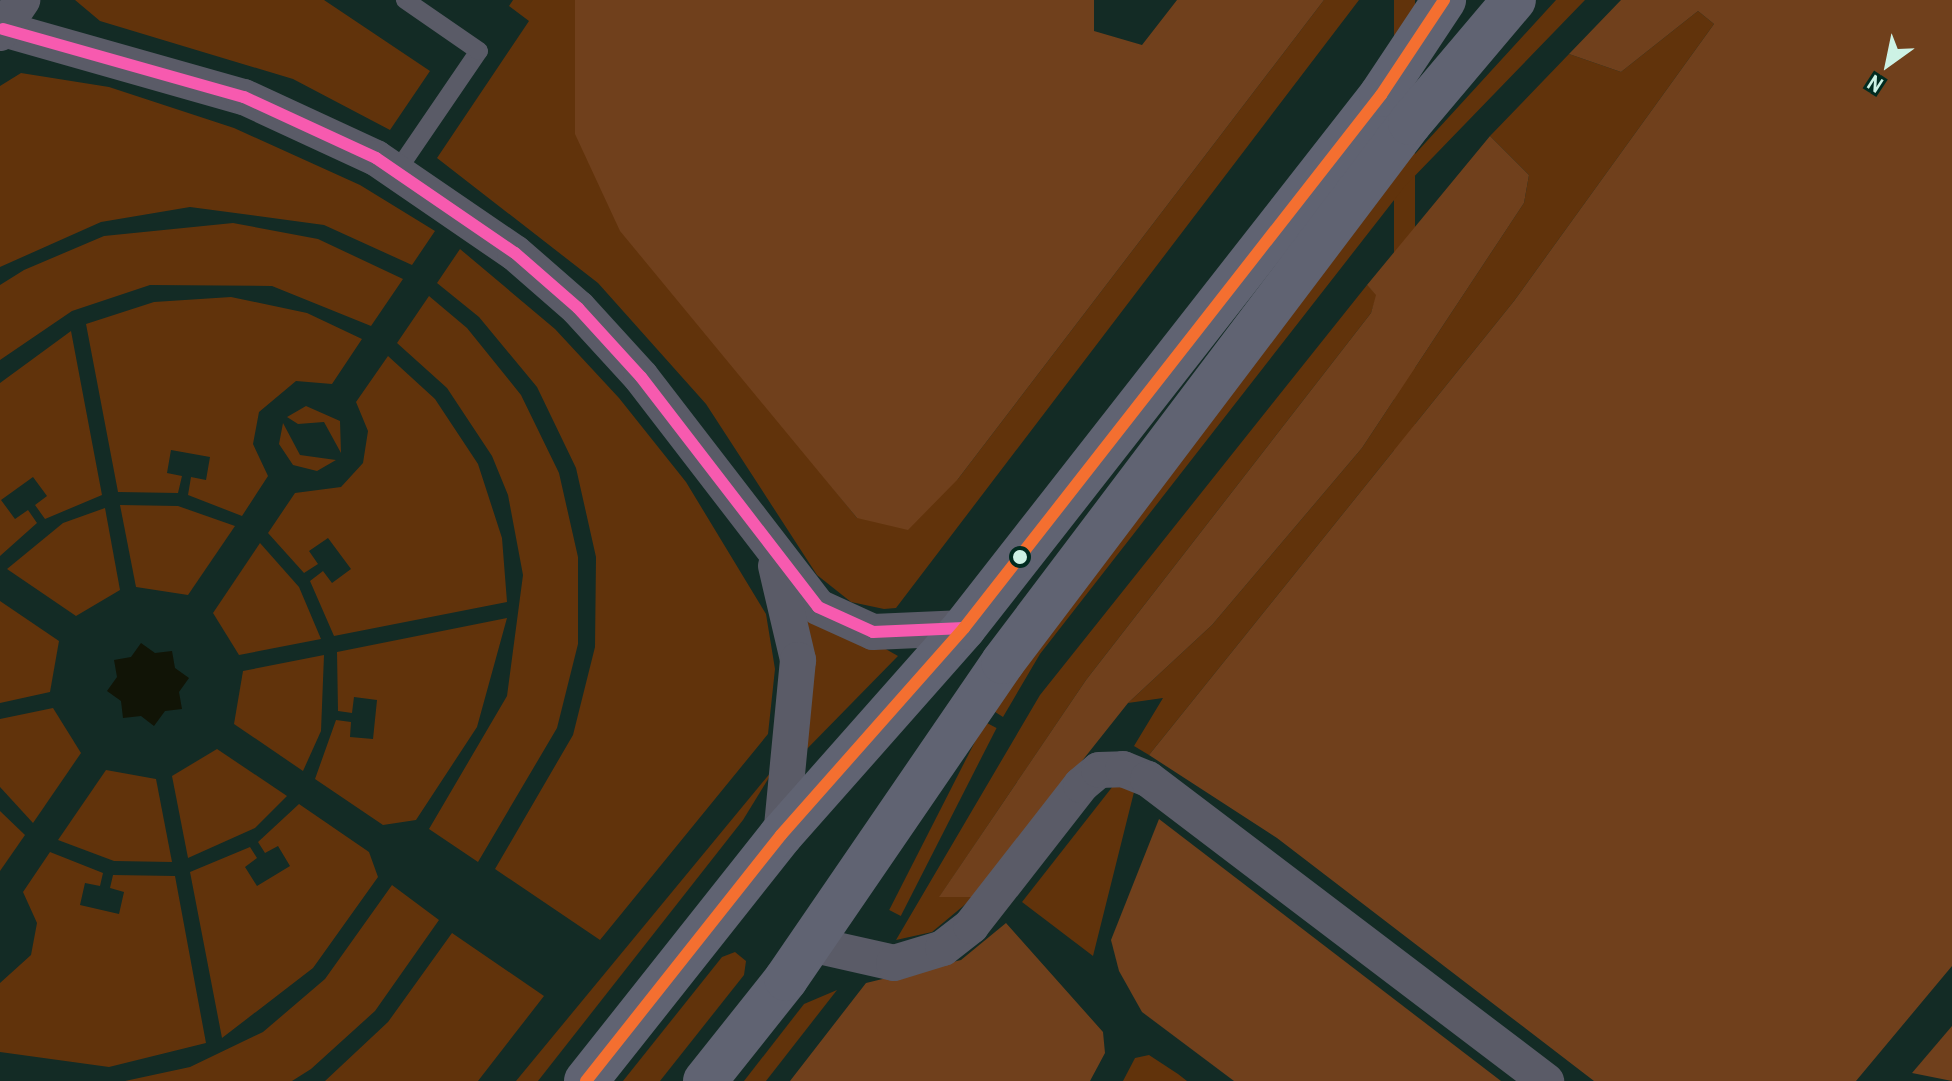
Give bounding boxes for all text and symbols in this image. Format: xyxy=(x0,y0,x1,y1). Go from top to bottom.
north arrow xyxy=(1848,24,1928,104)
text: N xyxy=(1861,68,1889,100)
unlabelled marker xyxy=(1012,549,1028,565)

